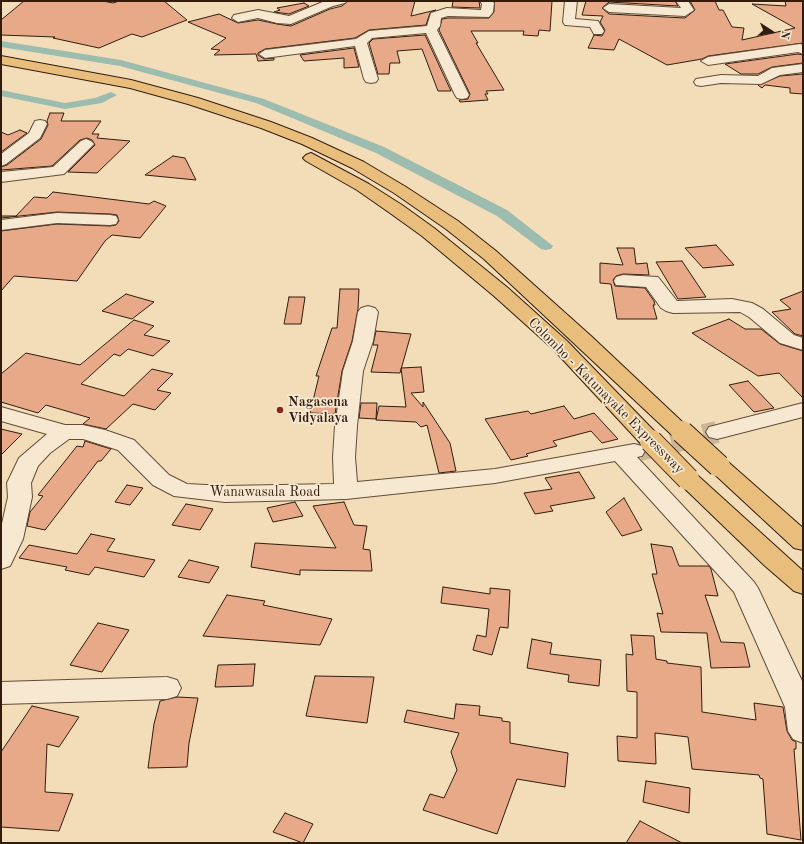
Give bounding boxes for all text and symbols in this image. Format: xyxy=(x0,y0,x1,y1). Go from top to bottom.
north arrow xyxy=(752,12,792,52)
text: N xyxy=(778,29,790,40)
street label: Colombo - Katunayake Expressway xyxy=(524,314,688,478)
place label: Nagasena Vidyalaya xyxy=(288,394,348,426)
marker: Nagasena Vidyalaya xyxy=(275,405,285,415)
street label: Wanawasala Road xyxy=(209,484,321,500)

